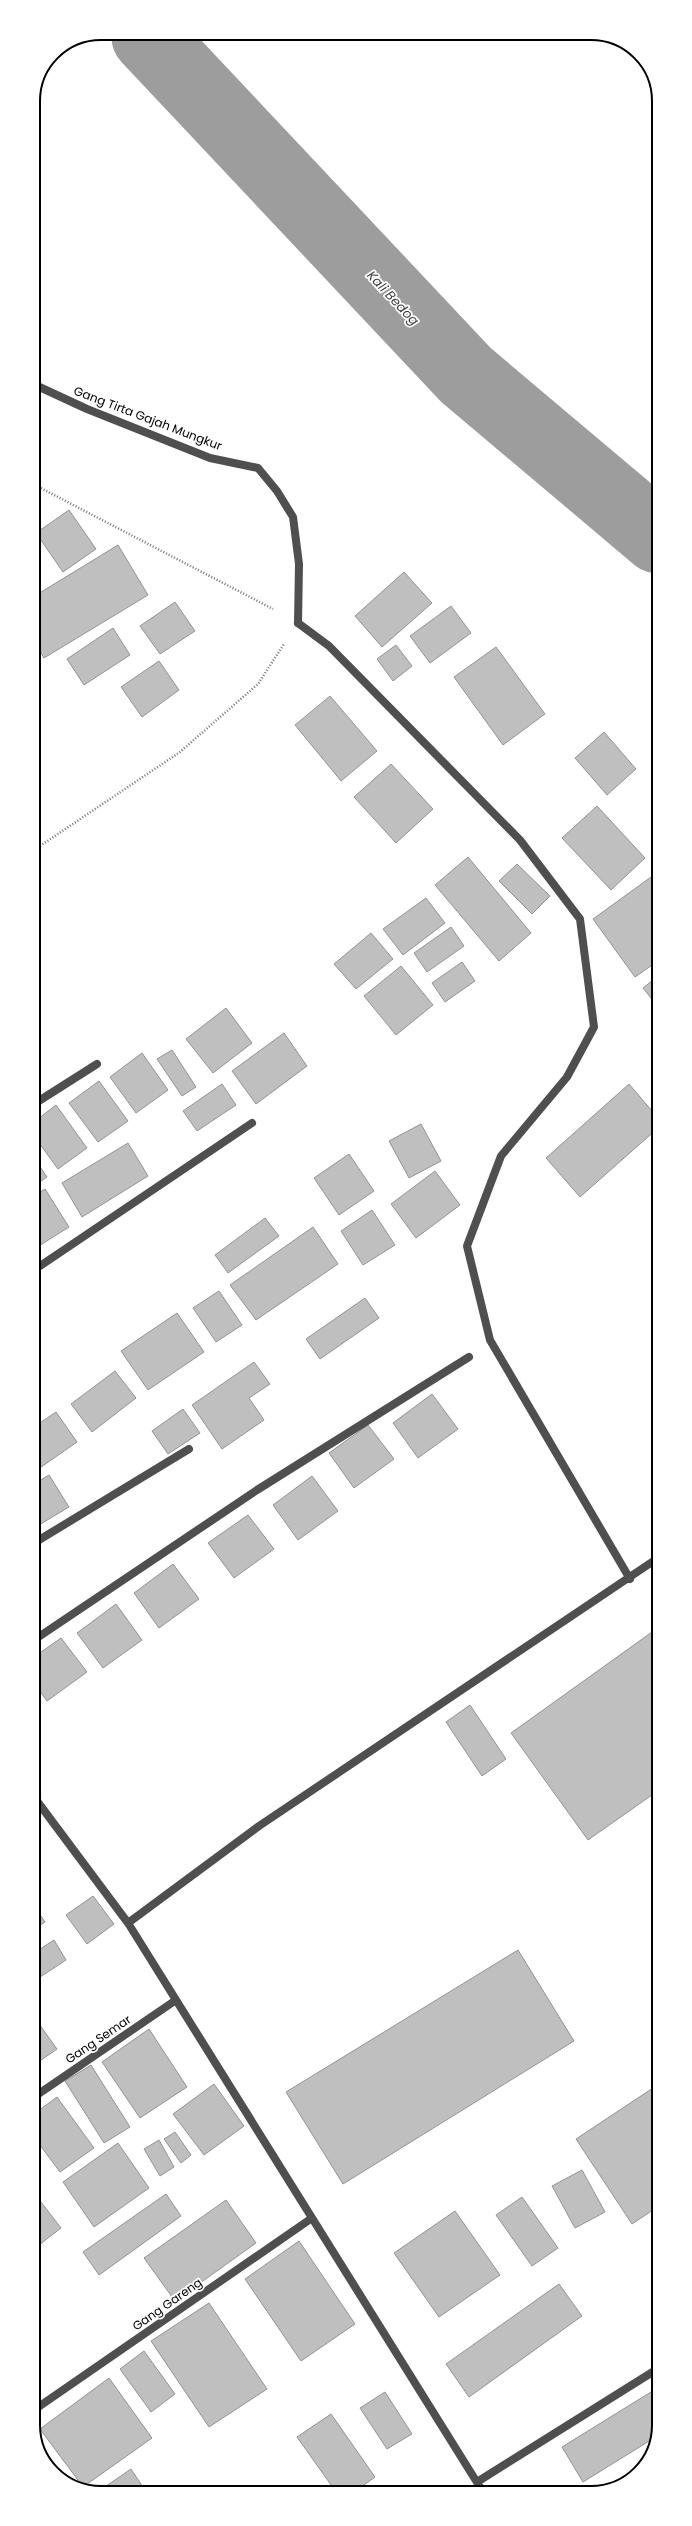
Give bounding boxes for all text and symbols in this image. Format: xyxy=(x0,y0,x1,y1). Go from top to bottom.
water label: Kali Bedog xyxy=(363,266,424,330)
street label: Gang Tirta Gajah Mungkur xyxy=(71,382,225,454)
street label: Gang Semar xyxy=(62,2010,135,2067)
street label: Gang Gareng xyxy=(129,2274,205,2334)

